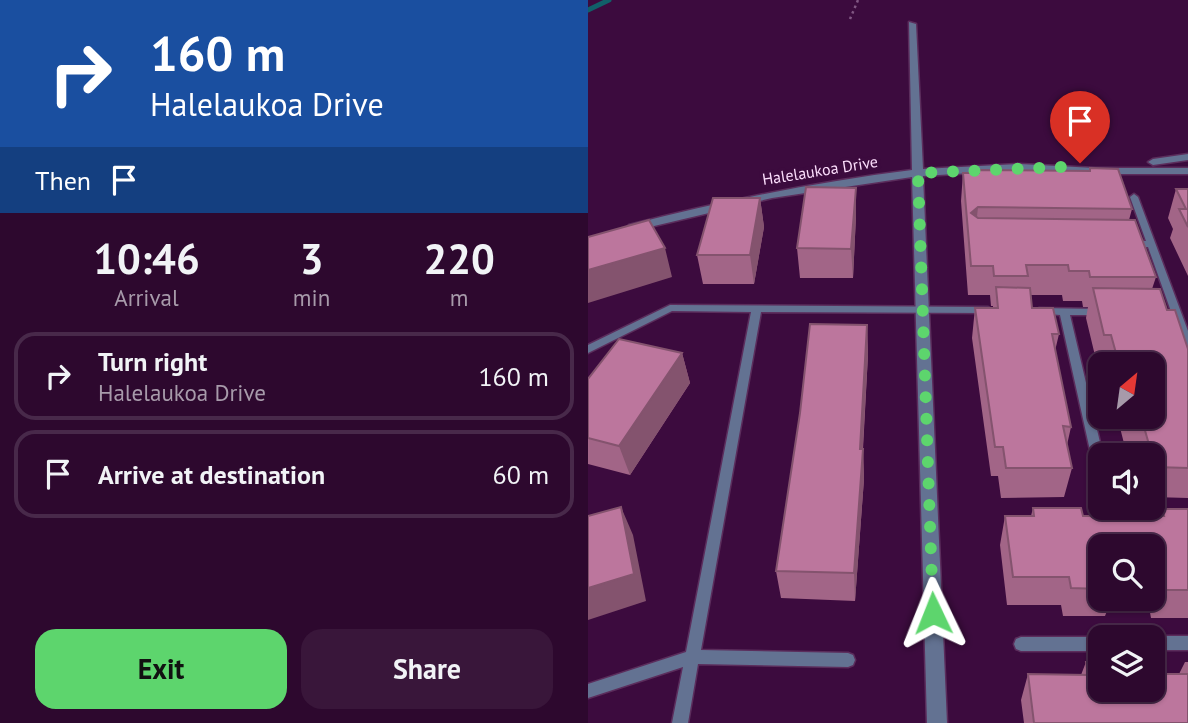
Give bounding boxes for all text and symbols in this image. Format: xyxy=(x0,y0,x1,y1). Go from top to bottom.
text: 160 m xyxy=(150,21,285,85)
icon: right xyxy=(35,28,126,119)
text: Halelaukoa Drive xyxy=(150,83,384,125)
pin xyxy=(1050,91,1110,163)
icon: arrive xyxy=(1061,102,1099,140)
street label: Halelaukoa Drive xyxy=(761,151,879,189)
icon: arrive xyxy=(105,161,143,199)
text: Then xyxy=(35,164,91,197)
text: 10:46 xyxy=(93,231,200,286)
text: 3 xyxy=(300,231,323,286)
text: 220 xyxy=(423,231,495,286)
text: Arrival xyxy=(114,283,179,312)
text: min xyxy=(293,283,330,312)
text: m xyxy=(450,283,468,312)
text: Turn right xyxy=(98,345,207,378)
north arrow xyxy=(1088,352,1166,429)
map controls xyxy=(1088,352,1165,702)
icon: right xyxy=(39,357,77,395)
text: 160 m xyxy=(478,360,549,393)
text: Halelaukoa Drive xyxy=(98,378,266,407)
button: sound xyxy=(1088,443,1165,520)
icon: arrive xyxy=(39,455,77,493)
text: Arrive at destination xyxy=(98,458,325,491)
text: 60 m xyxy=(493,458,549,491)
button: search xyxy=(1088,534,1165,611)
position arrow xyxy=(896,576,970,650)
button: layers xyxy=(1088,625,1165,702)
button: Exit xyxy=(35,629,287,709)
button: Share xyxy=(301,629,553,709)

